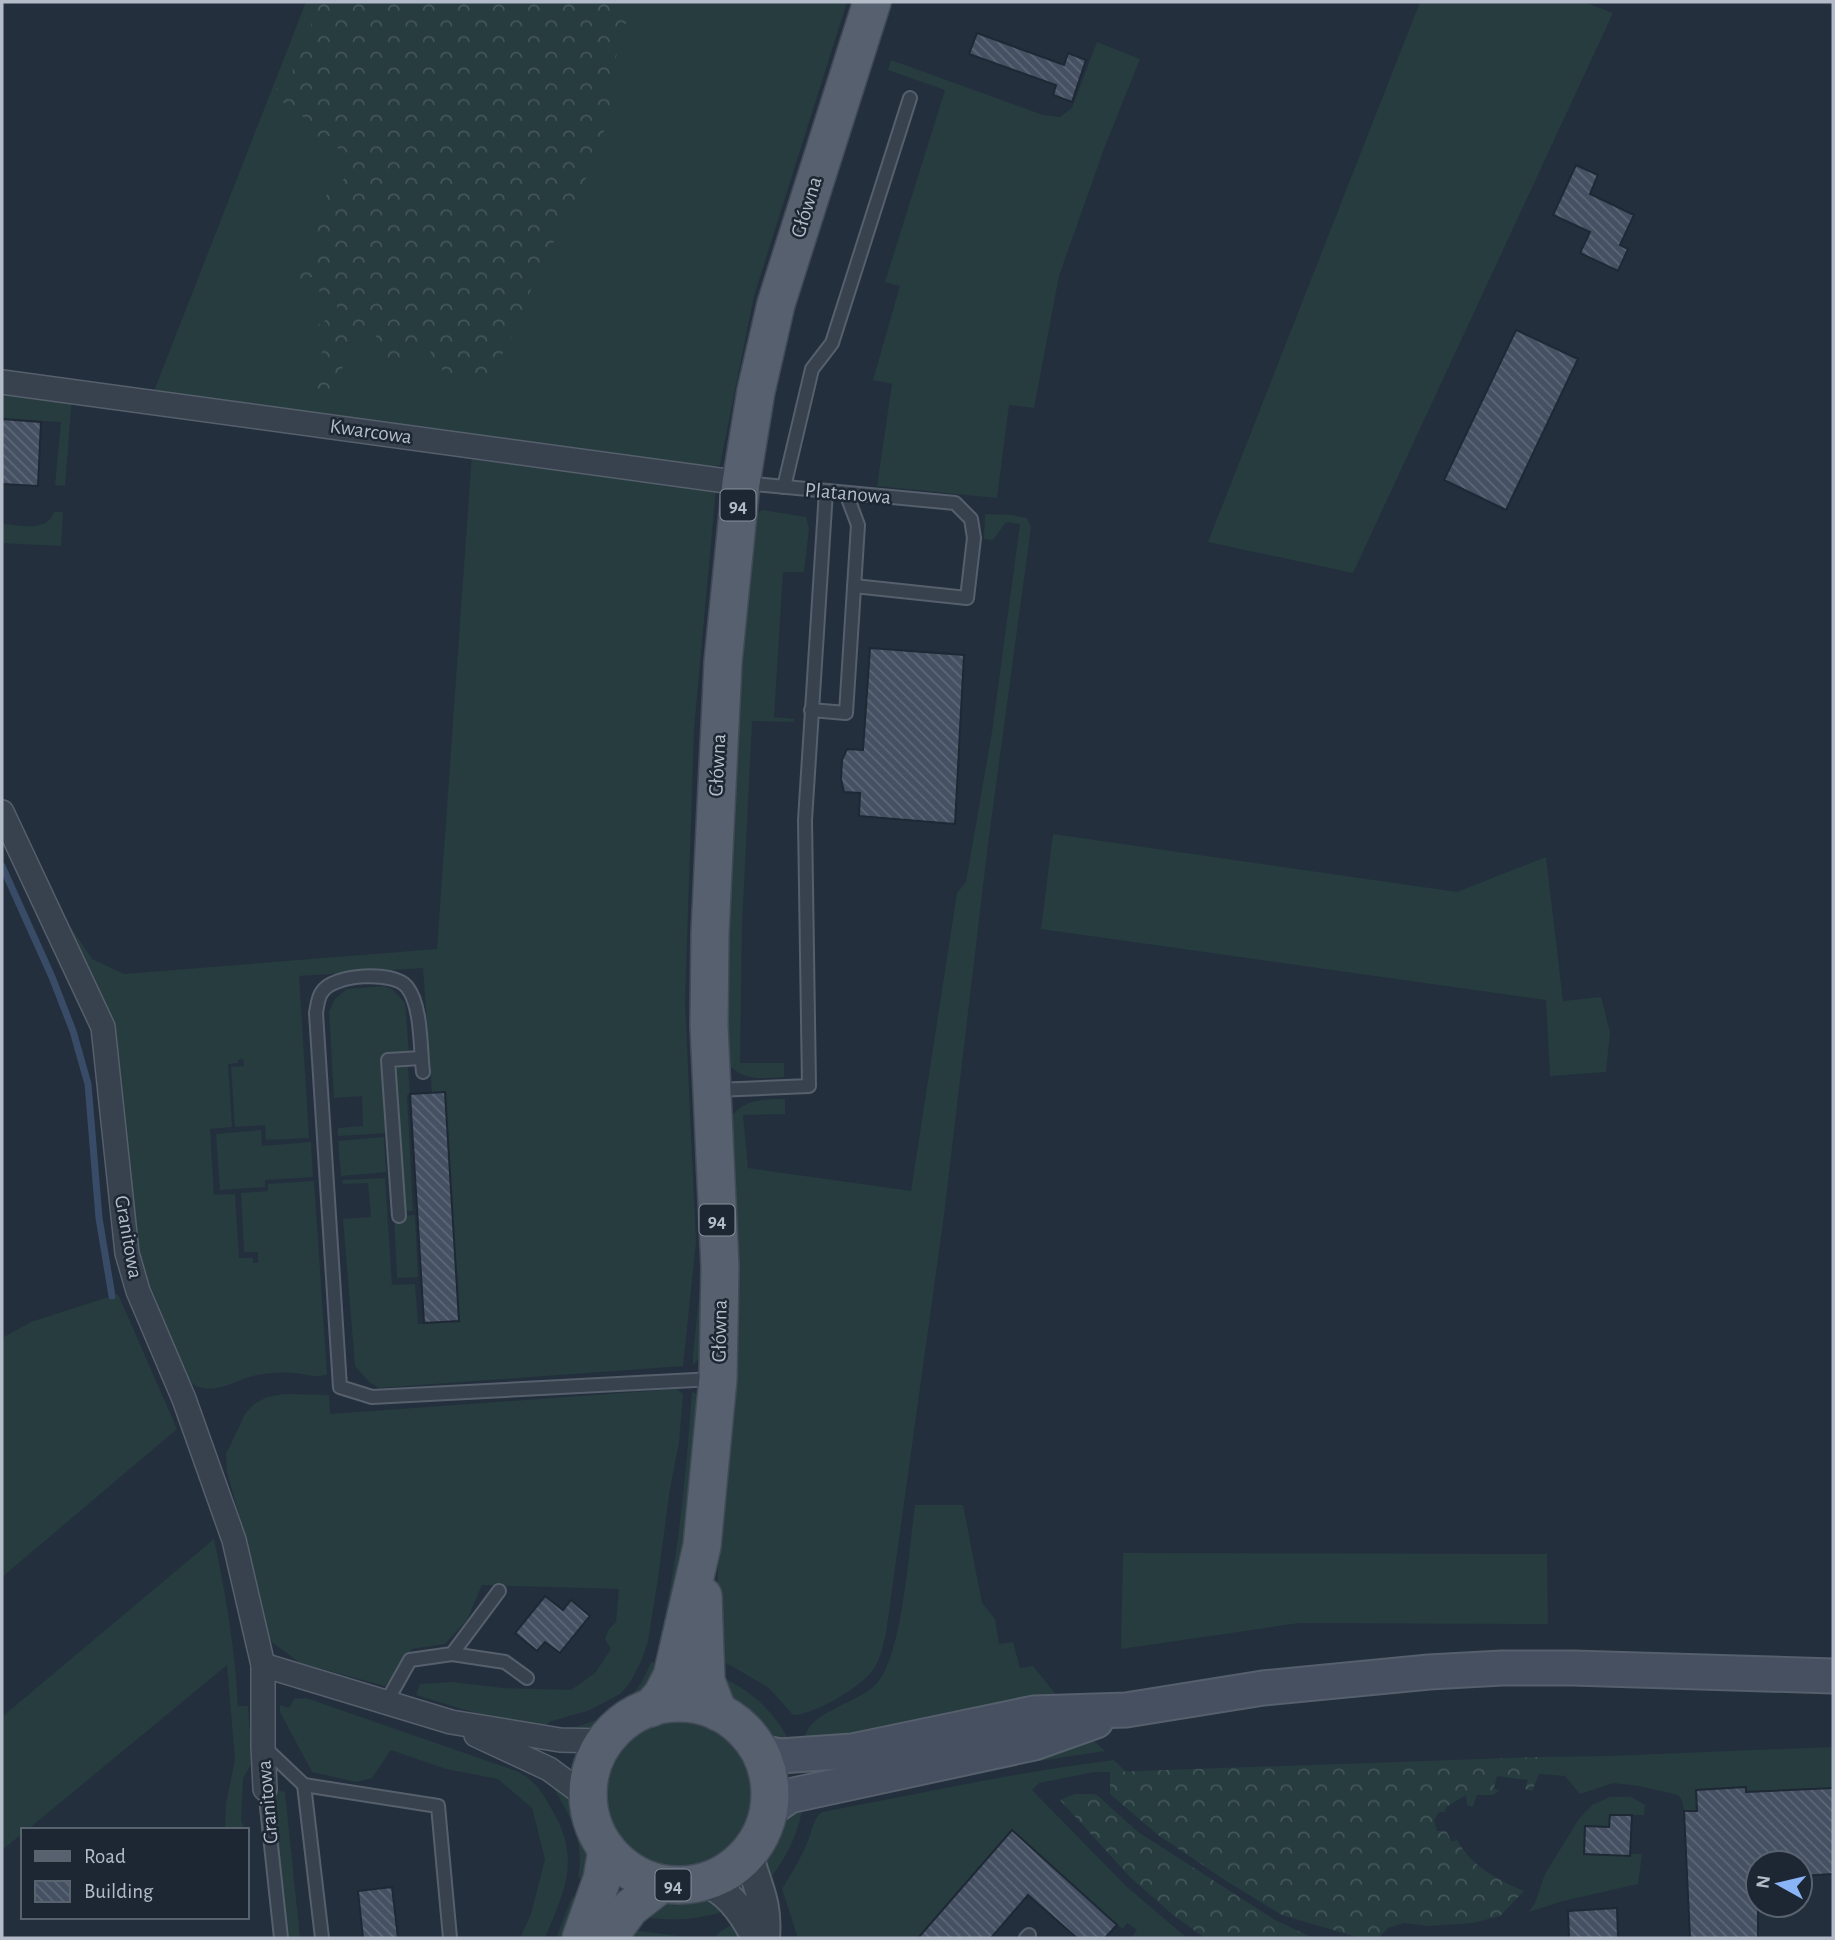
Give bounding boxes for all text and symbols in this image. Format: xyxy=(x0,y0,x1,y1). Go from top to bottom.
street label: Główna xyxy=(787,174,826,240)
street label: Kwarcowa xyxy=(329,415,414,448)
street label: Platanowa xyxy=(804,479,892,508)
road number: 94 xyxy=(720,490,756,520)
street label: Główna xyxy=(705,733,730,797)
street label: Granitowa xyxy=(111,1194,146,1281)
road number: 94 xyxy=(700,1204,734,1236)
street label: Główna xyxy=(708,1299,731,1363)
street label: Granitowa xyxy=(253,1759,282,1845)
legend xyxy=(21,1828,248,1919)
text: Road xyxy=(84,1846,126,1867)
north arrow xyxy=(1744,1849,1814,1919)
road number: 94 xyxy=(656,1870,690,1900)
text: N xyxy=(1753,1874,1774,1890)
text: Building xyxy=(84,1881,154,1902)

